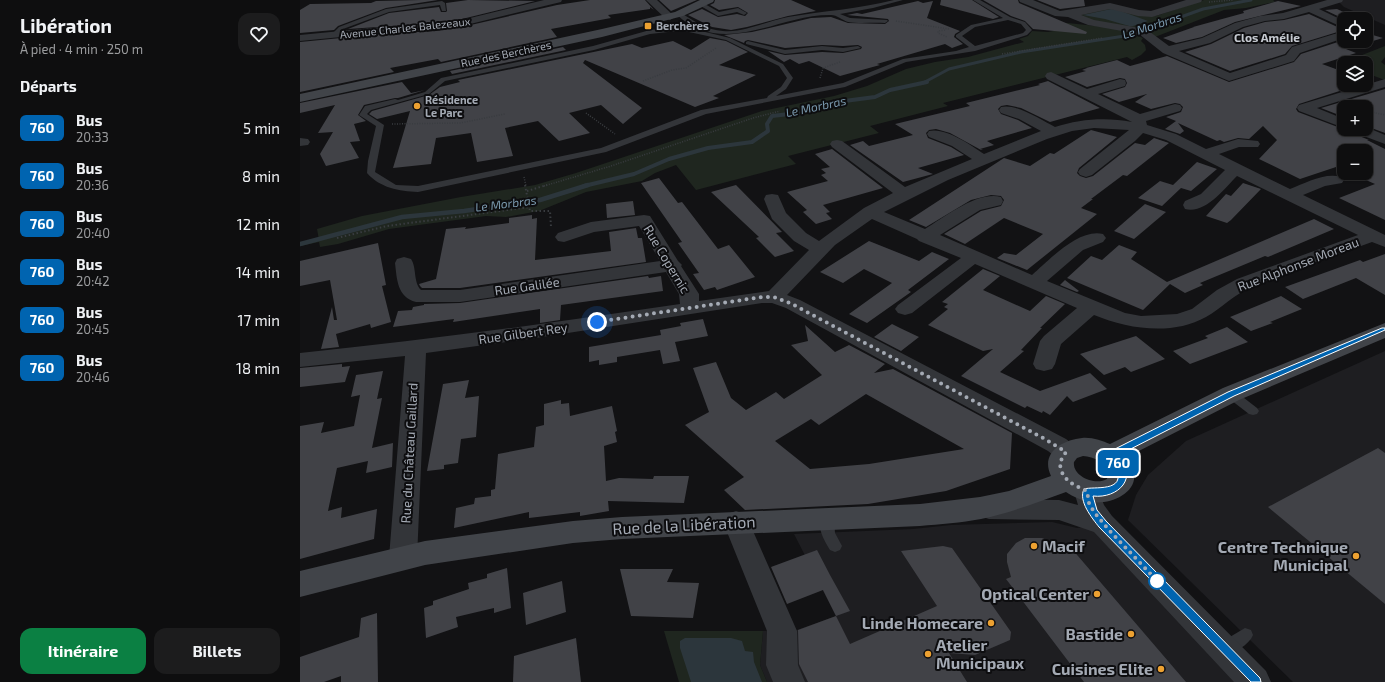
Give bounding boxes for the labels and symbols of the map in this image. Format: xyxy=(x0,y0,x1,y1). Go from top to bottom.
water label: Le Morbras xyxy=(1120,9,1183,41)
street label: Avenue Charles Balezeaux xyxy=(339,14,471,41)
place label: Berchères xyxy=(656,19,709,32)
marker: Berchères xyxy=(643,21,653,31)
district label: Clos Amélie xyxy=(1234,30,1300,44)
street label: Rue des Berchères xyxy=(459,37,553,69)
place label: Résidence Le Parc xyxy=(425,93,478,119)
water label: Le Morbras xyxy=(784,93,847,119)
marker: Résidence Le Parc xyxy=(412,101,422,111)
water label: Le Morbras xyxy=(474,192,537,214)
street label: Rue Copernic xyxy=(640,222,694,296)
street label: Rue Alphonse Moreau xyxy=(1235,233,1361,295)
street label: Rue Galilée xyxy=(493,274,561,298)
your location xyxy=(587,312,607,332)
street label: Rue Gilbert Rey xyxy=(477,319,569,347)
street label: Rue du Château Gaillard xyxy=(397,382,421,524)
line badge: 760 xyxy=(1095,450,1141,476)
street label: Rue de la Libération xyxy=(612,511,756,538)
place label: Macif xyxy=(1042,536,1085,555)
place label: Centre Technique Municipal xyxy=(1218,537,1349,574)
marker: Macif xyxy=(1029,541,1039,551)
marker: Centre Technique Municipal xyxy=(1351,551,1361,561)
unlabelled marker xyxy=(1148,572,1166,590)
place label: Optical Center xyxy=(981,584,1089,603)
marker: Optical Center xyxy=(1092,589,1102,599)
place label: Linde Homecare xyxy=(862,613,983,632)
marker: Linde Homecare xyxy=(986,618,996,628)
place label: Bastide xyxy=(1066,624,1123,643)
marker: Bastide xyxy=(1126,629,1136,639)
place label: Atelier Municipaux xyxy=(936,635,1024,672)
marker: Atelier Municipaux xyxy=(923,649,933,659)
place label: Cuisines Elite xyxy=(1052,659,1153,678)
marker: Cuisines Elite xyxy=(1156,664,1166,674)

